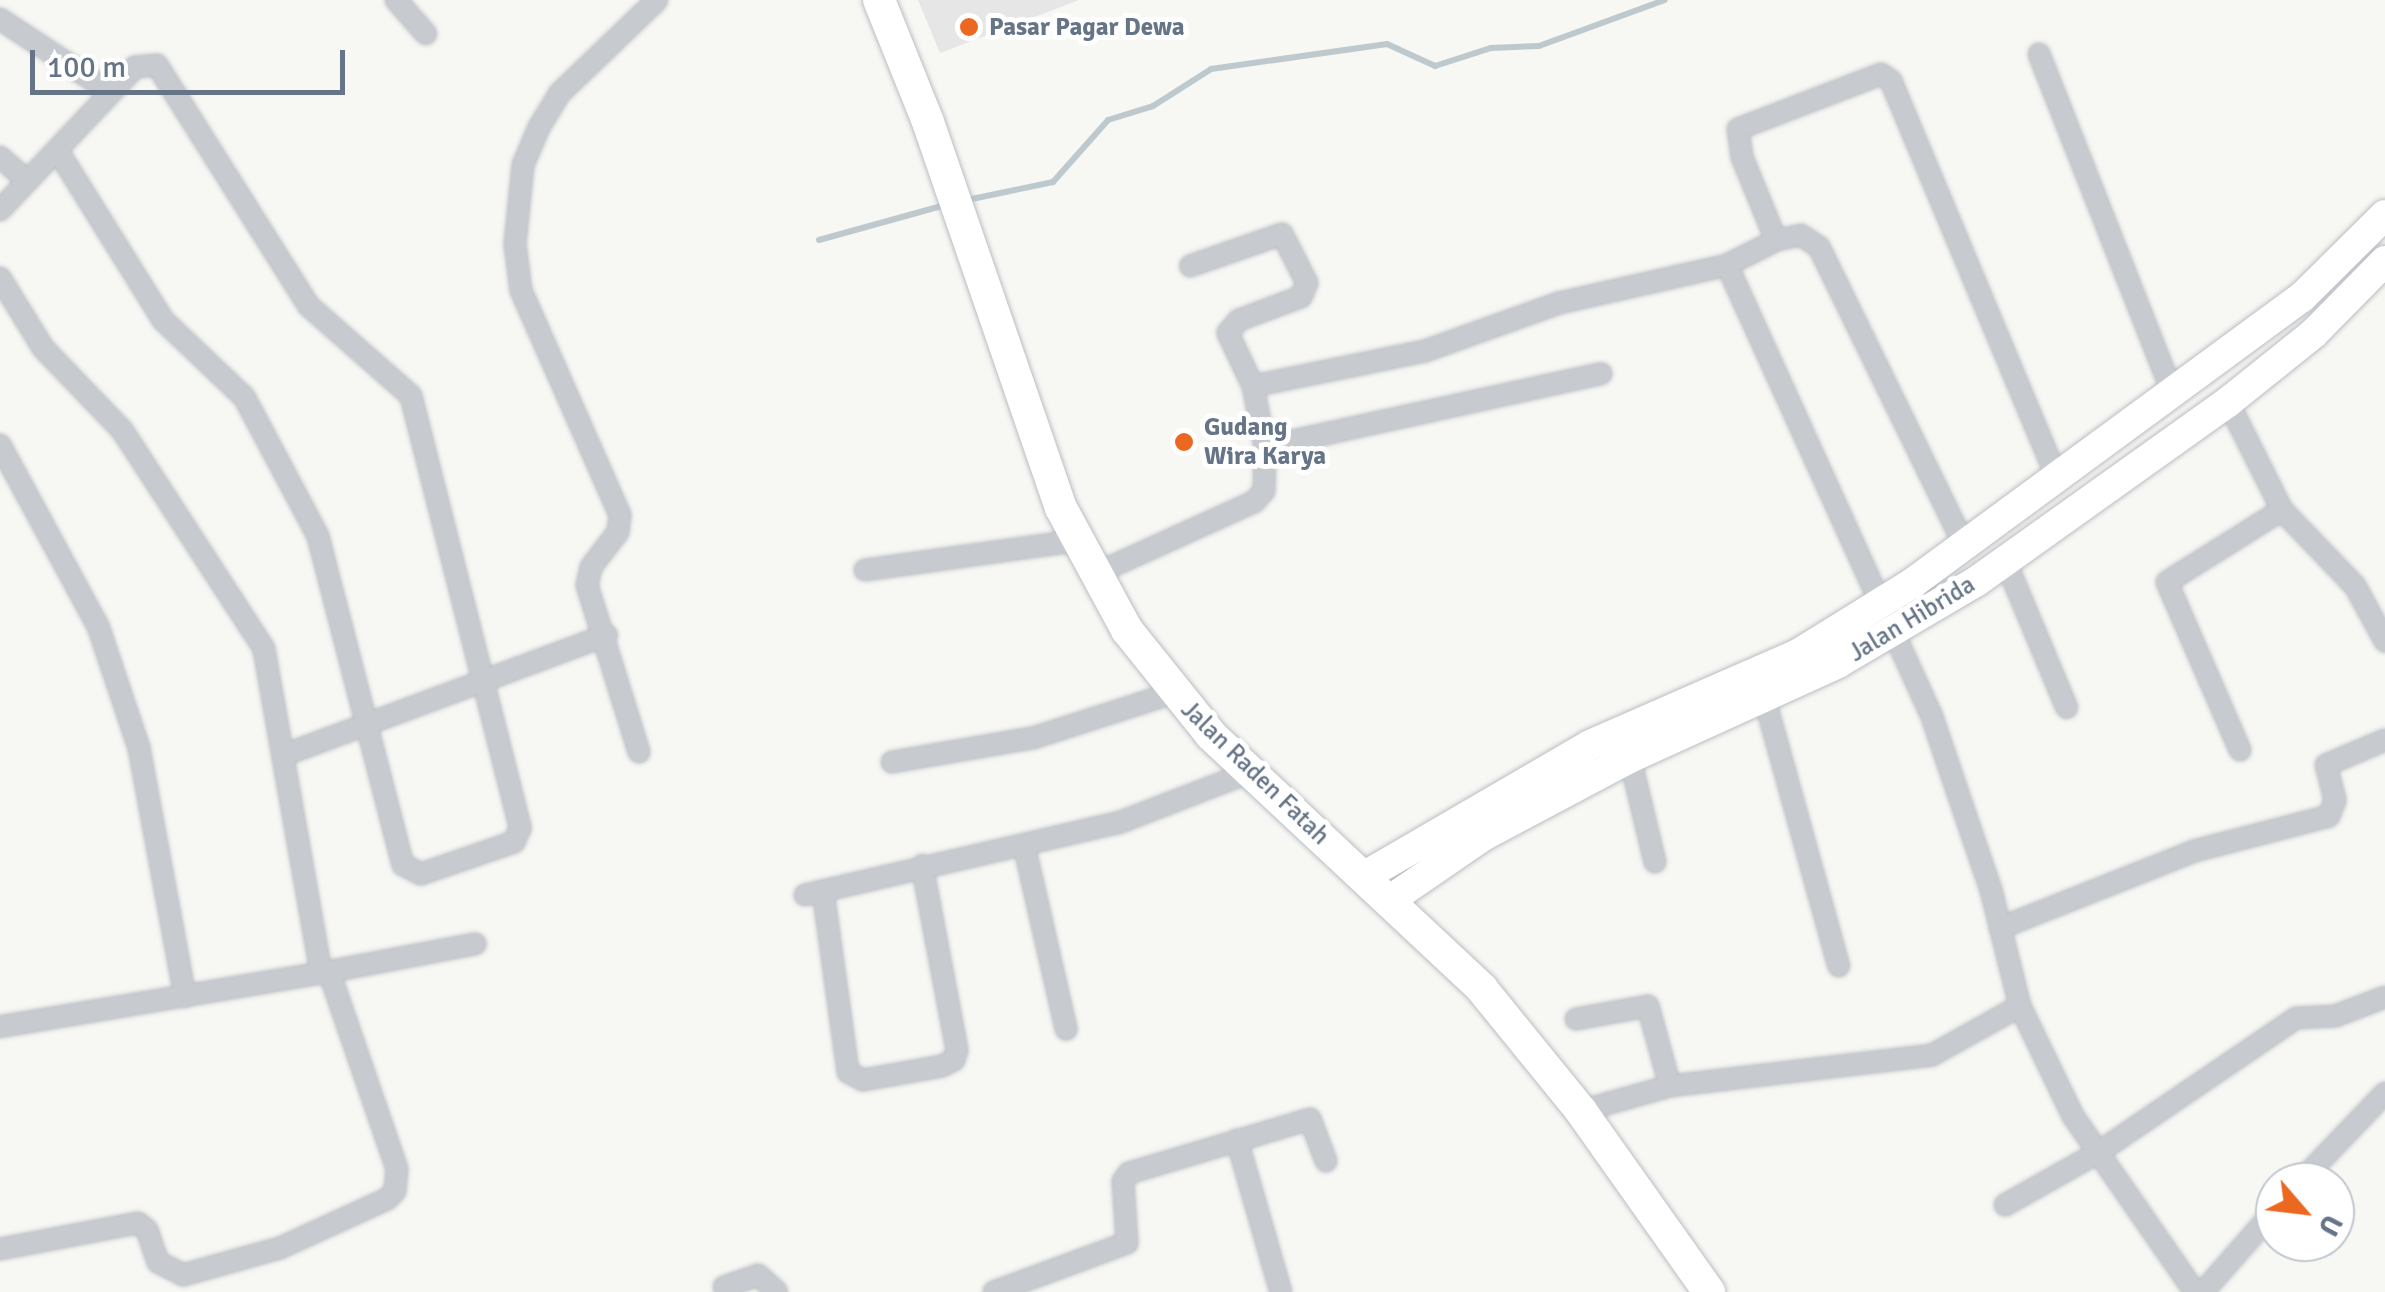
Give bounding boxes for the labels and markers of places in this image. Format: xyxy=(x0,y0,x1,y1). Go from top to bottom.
place label: Pasar Pagar Dewa xyxy=(989,12,1184,42)
marker: Pasar Pagar Dewa xyxy=(958,16,980,38)
place label: Gudang Wira Karya xyxy=(1204,413,1326,472)
marker: Gudang Wira Karya xyxy=(1173,431,1195,453)

